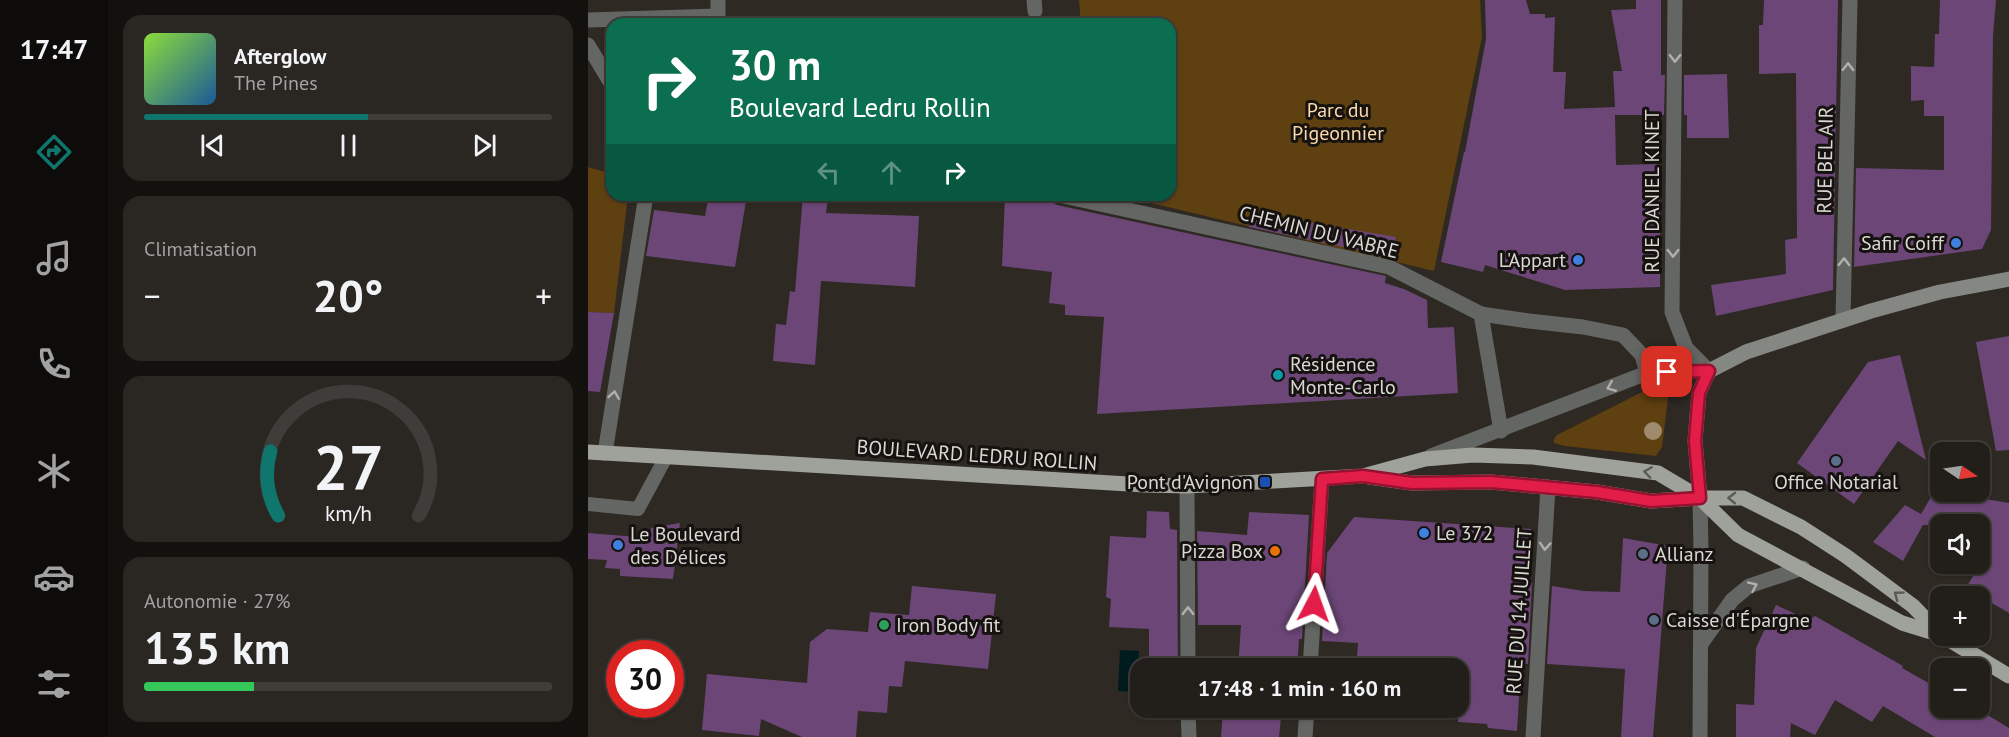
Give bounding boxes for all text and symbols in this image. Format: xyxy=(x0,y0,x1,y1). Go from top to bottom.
text: 17:47 xyxy=(20,32,88,66)
text: 30 m xyxy=(729,37,821,92)
text: Afterglow xyxy=(234,42,326,70)
icon: right xyxy=(630,42,708,120)
one-way arrow xyxy=(1668,54,1681,63)
one-way arrow xyxy=(1842,63,1854,72)
text: The Pines xyxy=(234,70,318,96)
text: Boulevard Ledru Rollin xyxy=(729,90,991,124)
park label: Parc du Pigeonnier xyxy=(1292,97,1384,146)
street label: RUE BEL AIR xyxy=(1811,106,1839,214)
street label: RUE DANIEL KINET xyxy=(1639,109,1665,273)
icon: previous xyxy=(196,129,229,162)
icon: pause xyxy=(332,129,365,162)
icon: next xyxy=(468,129,501,162)
icon: directions xyxy=(33,131,75,173)
icon: left xyxy=(812,156,845,189)
icon: ahead xyxy=(875,156,908,189)
icon: right xyxy=(938,156,971,189)
street label: CHEMIN DU VABRE xyxy=(1237,200,1401,264)
place label: Safir Coiff xyxy=(1861,230,1946,256)
text: Climatisation xyxy=(144,236,257,262)
marker: Safir Coiff xyxy=(1949,236,1963,250)
icon: music xyxy=(33,237,75,279)
place label: L'Appart xyxy=(1499,247,1566,273)
one-way arrow xyxy=(1667,249,1679,258)
marker: L'Appart xyxy=(1571,253,1585,267)
one-way arrow xyxy=(1838,257,1850,266)
text: 20° xyxy=(313,266,383,324)
text: − xyxy=(144,274,161,317)
text: + xyxy=(535,274,552,317)
icon: phone xyxy=(33,343,75,385)
pin xyxy=(1641,346,1692,397)
place label: Résidence Monte-Carlo xyxy=(1290,351,1396,400)
icon: arrive xyxy=(1650,355,1683,388)
marker: Résidence Monte-Carlo xyxy=(1271,368,1285,382)
one-way arrow xyxy=(1607,380,1618,392)
one-way arrow xyxy=(608,391,620,400)
text: 27 xyxy=(313,426,383,507)
street label: BOULEVARD LEDRU ROLLIN xyxy=(856,434,1098,476)
north arrow xyxy=(1930,442,1990,502)
map controls xyxy=(1930,442,1990,718)
icon: climate xyxy=(33,450,75,492)
marker: Office Notarial xyxy=(1829,454,1843,468)
one-way arrow xyxy=(1643,466,1653,478)
place label: Pont d'Avignon xyxy=(1127,469,1253,495)
place label: Office Notarial xyxy=(1774,469,1898,495)
marker: Pont d'Avignon xyxy=(1258,475,1272,489)
one-way arrow xyxy=(1727,492,1736,504)
text: km/h xyxy=(324,499,371,527)
button: sound xyxy=(1930,514,1990,574)
place label: Le 372 xyxy=(1436,520,1493,546)
place label: Le Boulevard des Délices xyxy=(630,521,741,570)
marker: Le 372 xyxy=(1417,526,1431,540)
street label: RUE DU 14 JUILLET xyxy=(1500,527,1538,695)
marker: Le Boulevard des Délices xyxy=(611,538,625,552)
place label: Pizza Box xyxy=(1181,538,1263,564)
one-way arrow xyxy=(1538,541,1551,550)
place label: Allianz xyxy=(1655,541,1714,567)
marker: Pizza Box xyxy=(1268,544,1282,558)
marker: Allianz xyxy=(1636,547,1650,561)
icon: car xyxy=(33,556,75,598)
position arrow xyxy=(1282,572,1346,636)
one-way arrow xyxy=(1746,582,1757,594)
button: + xyxy=(1930,586,1990,646)
text: Autonomie · 27% xyxy=(144,588,290,614)
one-way arrow xyxy=(1894,591,1905,602)
one-way arrow xyxy=(1182,606,1194,615)
place label: Caisse d'Épargne xyxy=(1666,607,1810,633)
place label: Iron Body fit xyxy=(896,612,1001,638)
marker: Caisse d'Épargne xyxy=(1647,613,1661,627)
text: 135 km xyxy=(144,618,290,676)
marker: Iron Body fit xyxy=(877,618,891,632)
speed limit sign: 30 xyxy=(606,640,684,718)
button: − xyxy=(1930,658,1990,718)
icon: filters xyxy=(33,663,75,705)
text: 17:48 · 1 min · 160 m xyxy=(1198,674,1401,702)

